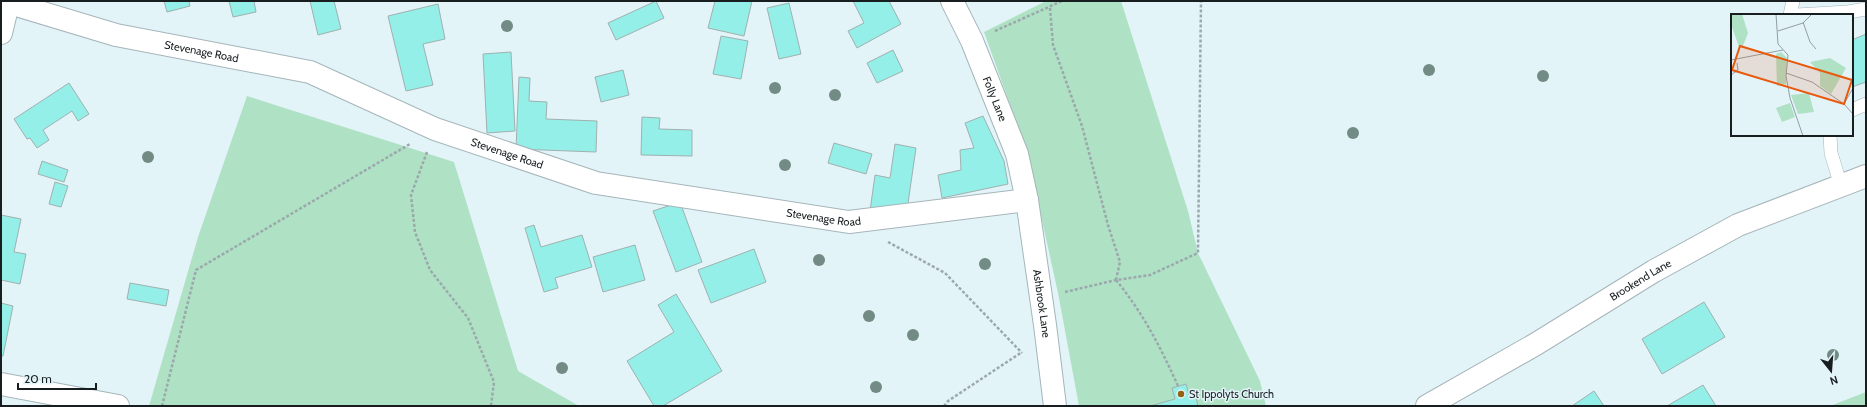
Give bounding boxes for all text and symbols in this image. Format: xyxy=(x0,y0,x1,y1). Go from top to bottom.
inset map xyxy=(1731,14,1853,136)
street label: Stevenage Road xyxy=(163,37,240,65)
street label: Folly Lane xyxy=(980,74,1010,124)
street label: Stevenage Road xyxy=(469,135,545,172)
street label: Stevenage Road xyxy=(785,205,862,229)
street label: Brookend Lane xyxy=(1607,256,1674,304)
street label: Ashbrook Lane xyxy=(1030,268,1054,339)
north arrow xyxy=(1811,351,1851,391)
scale bar xyxy=(18,365,96,391)
text: 20 m xyxy=(24,371,52,386)
text: N xyxy=(1828,373,1840,388)
place label: St Ippolyts Church xyxy=(1189,387,1274,401)
marker: St Ippolyts Church xyxy=(1176,389,1186,399)

